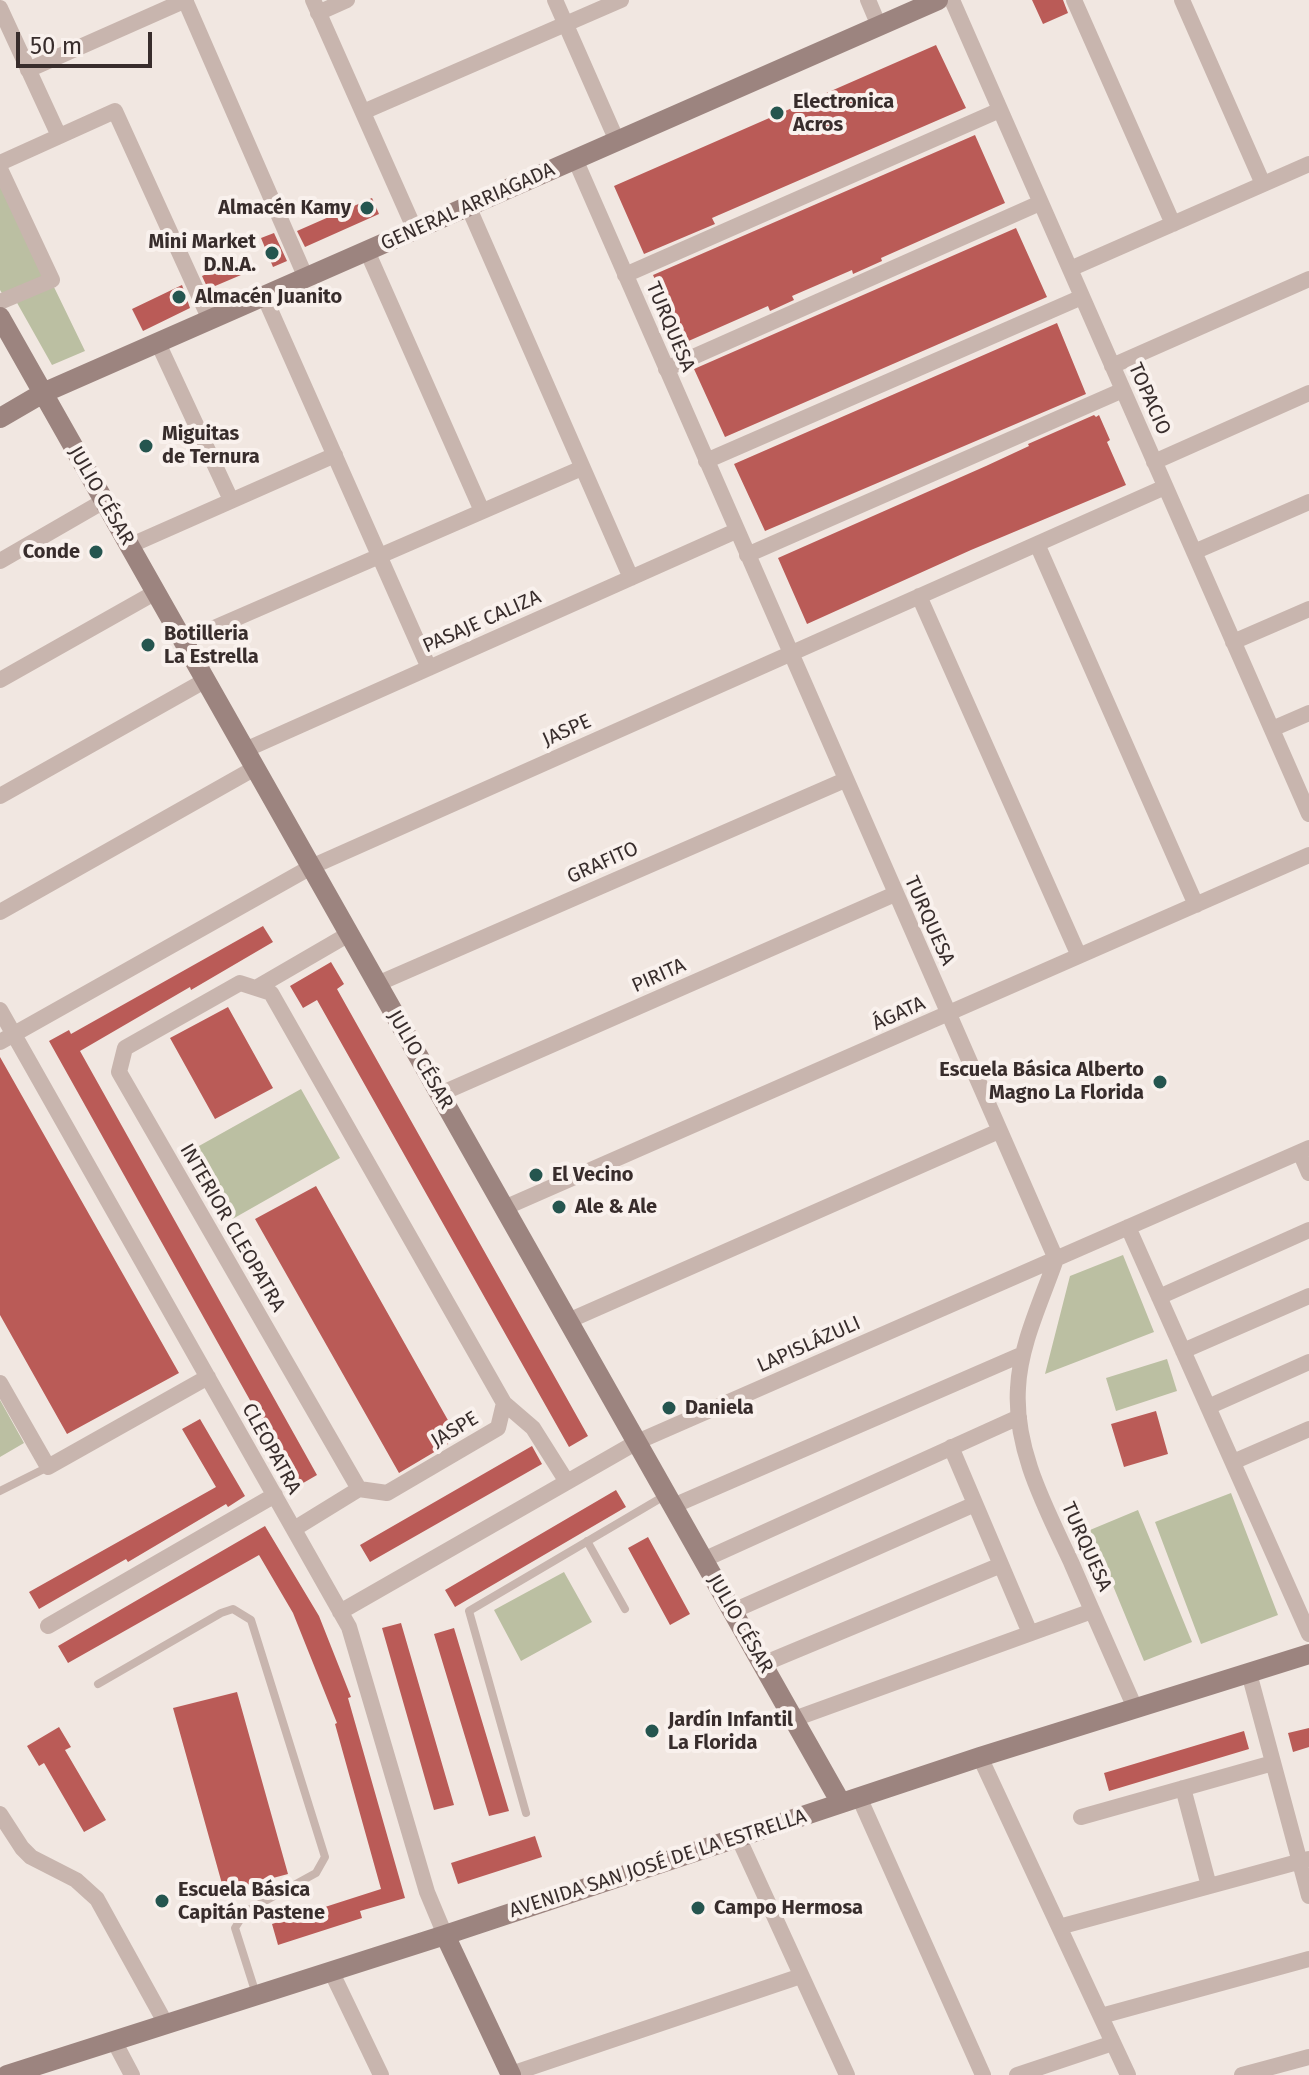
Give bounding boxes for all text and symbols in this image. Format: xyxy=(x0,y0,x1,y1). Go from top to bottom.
scale bar xyxy=(20,16,156,66)
text: 50 m xyxy=(30,32,82,60)
place label: Electronica Acros xyxy=(793,90,894,137)
marker: Electronica Acros xyxy=(768,104,786,122)
street label: GENERAL ARRIAGADA xyxy=(377,158,559,256)
place label: Almacén Kamy xyxy=(218,196,351,220)
marker: Almacén Kamy xyxy=(358,199,376,217)
place label: Mini Market D.N.A. xyxy=(148,230,256,277)
marker: Mini Market D.N.A. xyxy=(263,244,281,262)
street label: TURQUESA xyxy=(640,278,700,376)
place label: Almacén Juanito xyxy=(195,285,342,309)
marker: Almacén Juanito xyxy=(170,288,188,306)
street label: TOPACIO xyxy=(1123,359,1175,439)
place label: Miguitas de Ternura xyxy=(162,422,260,469)
marker: Miguitas de Ternura xyxy=(137,437,155,455)
street label: JULIO CÉSAR xyxy=(63,442,139,550)
place label: Conde xyxy=(23,540,80,564)
marker: Conde xyxy=(87,543,105,561)
street label: PASAJE CALIZA xyxy=(419,585,545,659)
place label: Botilleria La Estrella xyxy=(164,622,259,669)
marker: Botilleria La Estrella xyxy=(139,636,157,654)
street label: JASPE xyxy=(539,710,595,752)
street label: GRAFITO xyxy=(564,837,642,889)
street label: TURQUESA xyxy=(899,873,959,969)
street label: PIRITA xyxy=(628,954,690,998)
street label: ÁGATA xyxy=(869,992,929,1036)
street label: JULIO CÉSAR xyxy=(382,1006,458,1114)
place label: Escuela Básica Alberto Magno La Florida xyxy=(939,1058,1144,1105)
marker: Escuela Básica Alberto Magno La Florida xyxy=(1151,1073,1169,1091)
street label: INTERIOR CLEOPATRA xyxy=(174,1140,290,1316)
place label: El Vecino xyxy=(552,1163,633,1187)
marker: El Vecino xyxy=(527,1166,545,1184)
place label: Ale & Ale xyxy=(575,1195,657,1219)
marker: Ale & Ale xyxy=(550,1198,568,1216)
street label: LAPISLÁZULI xyxy=(754,1312,864,1378)
place label: Daniela xyxy=(685,1396,754,1420)
street label: CLEOPATRA xyxy=(236,1399,306,1499)
marker: Daniela xyxy=(660,1399,678,1417)
street label: JASPE xyxy=(427,1407,483,1453)
street label: TURQUESA xyxy=(1056,1499,1116,1595)
street label: JULIO CÉSAR xyxy=(702,1570,778,1678)
place label: Jardín Infantil La Florida xyxy=(668,1708,793,1755)
marker: Jardín Infantil La Florida xyxy=(643,1722,661,1740)
street label: AVENIDA SAN JOSÉ DE LA ESTRELLA xyxy=(506,1805,810,1923)
place label: Escuela Básica Capitán Pastene xyxy=(178,1878,325,1925)
marker: Escuela Básica Capitán Pastene xyxy=(153,1892,171,1910)
place label: Campo Hermosa xyxy=(714,1896,863,1920)
marker: Campo Hermosa xyxy=(689,1899,707,1917)

